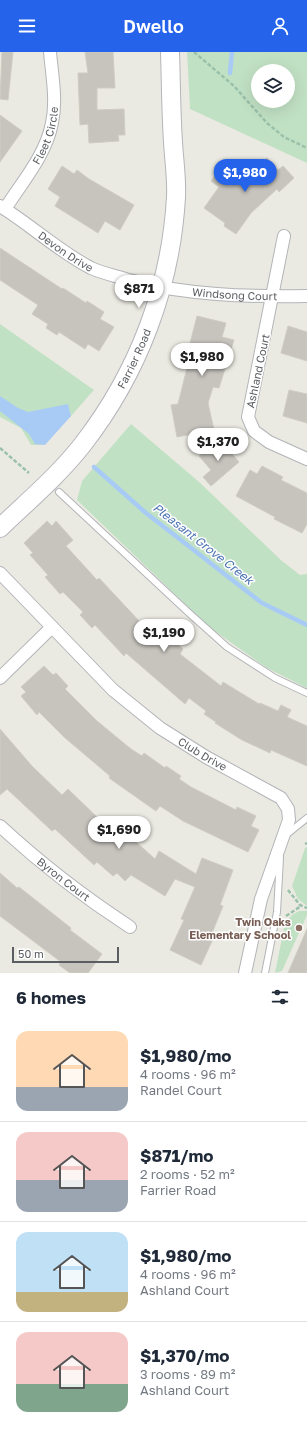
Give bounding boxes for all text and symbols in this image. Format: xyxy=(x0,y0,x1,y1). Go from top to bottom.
icon: menu xyxy=(16,15,38,37)
text: Dwello xyxy=(123,15,184,37)
icon: person xyxy=(269,15,291,37)
map controls xyxy=(251,64,295,108)
button: layers xyxy=(251,64,295,108)
street label: Fleet Circle xyxy=(29,106,60,166)
pin: $1,980 xyxy=(212,159,278,193)
text: $1,980 xyxy=(223,164,267,180)
street label: Devon Drive xyxy=(36,228,96,274)
pin: $871 xyxy=(115,275,163,309)
text: $871 xyxy=(124,280,154,296)
street label: Windsong Court xyxy=(191,285,277,302)
street label: Farrier Road xyxy=(114,327,153,391)
street label: Ashland Court xyxy=(243,333,272,409)
pin: $1,980 xyxy=(169,343,235,377)
text: $1,980 xyxy=(180,348,224,364)
pin: $1,370 xyxy=(185,428,251,462)
text: $1,370 xyxy=(196,433,240,449)
water label: Pleasant Grove Creek xyxy=(150,500,257,588)
pin: $1,190 xyxy=(131,619,197,653)
text: $1,190 xyxy=(143,624,185,640)
street label: Club Drive xyxy=(176,734,229,773)
pin: $1,690 xyxy=(86,816,152,850)
text: $1,690 xyxy=(97,821,141,837)
street label: Byron Court xyxy=(35,854,93,903)
place label: Twin Oaks Elementary School xyxy=(189,915,291,941)
marker: Twin Oaks Elementary School xyxy=(294,923,304,933)
scale bar xyxy=(12,945,119,964)
text: 50 m xyxy=(18,947,44,960)
icon: filters xyxy=(269,986,291,1008)
text: 6 homes xyxy=(16,987,86,1008)
text: $1,980/mo xyxy=(140,1045,232,1066)
icon: home xyxy=(48,1047,96,1095)
text: 4 rooms · 96 m² xyxy=(140,1066,236,1082)
text: Randel Court xyxy=(140,1082,222,1098)
text: $871/mo xyxy=(140,1145,214,1166)
icon: home xyxy=(48,1148,96,1196)
text: 2 rooms · 52 m² xyxy=(140,1166,235,1182)
text: Farrier Road xyxy=(140,1182,216,1198)
text: $1,980/mo xyxy=(140,1245,232,1266)
icon: home xyxy=(48,1248,96,1296)
text: 4 rooms · 96 m² xyxy=(140,1266,236,1282)
text: Ashland Court xyxy=(140,1282,229,1298)
text: $1,370/mo xyxy=(140,1345,230,1366)
icon: home xyxy=(48,1348,96,1396)
text: 3 rooms · 89 m² xyxy=(140,1366,235,1382)
text: Ashland Court xyxy=(140,1382,229,1398)

